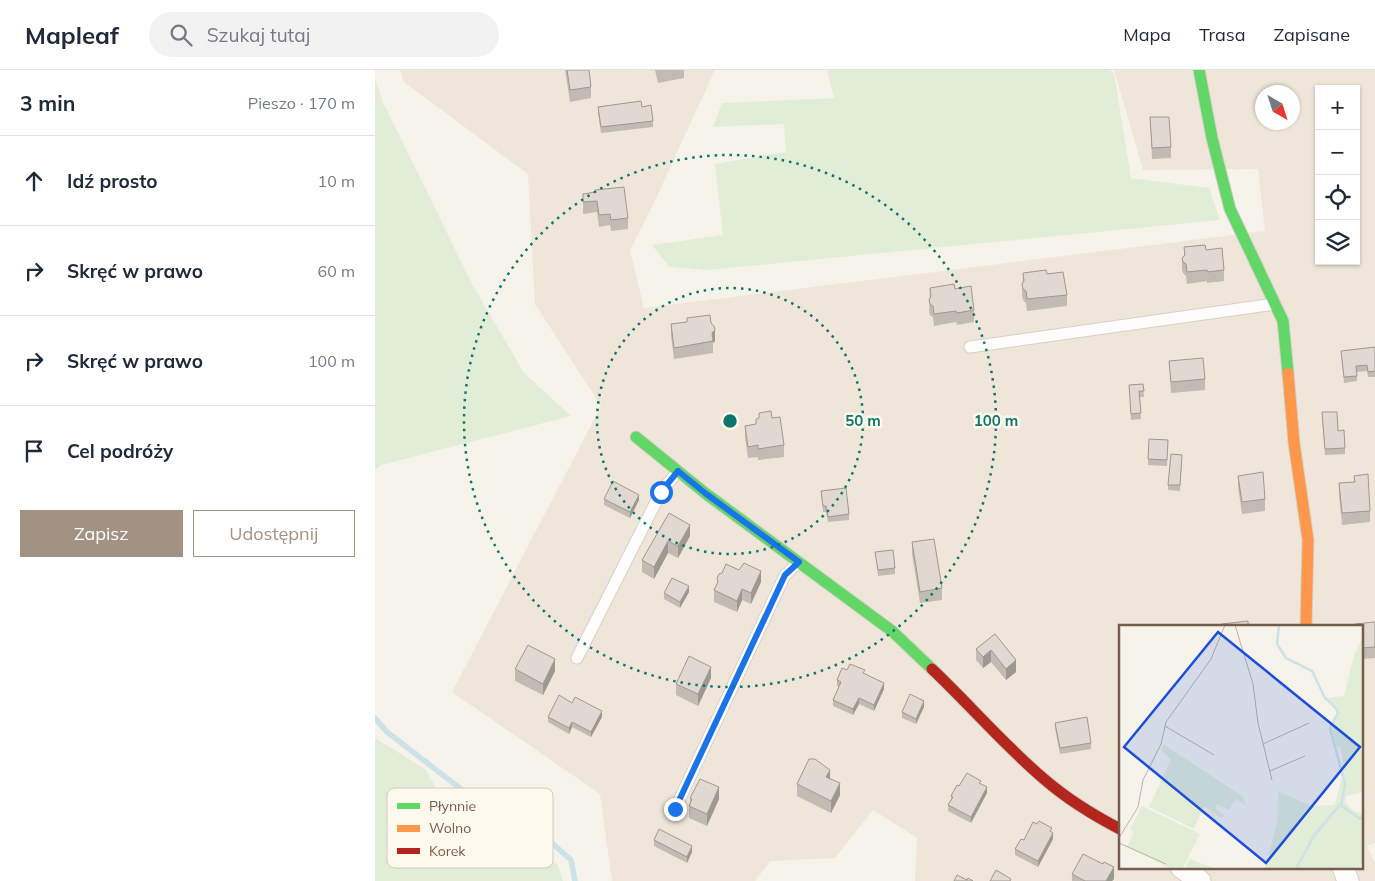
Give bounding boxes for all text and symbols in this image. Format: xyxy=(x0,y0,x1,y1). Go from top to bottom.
search box xyxy=(149,12,499,57)
text: Mapleaf xyxy=(25,20,119,50)
icon: search xyxy=(167,21,195,49)
text: Szukaj tutaj xyxy=(207,23,310,47)
text: Mapa xyxy=(1123,23,1171,46)
text: Trasa xyxy=(1199,23,1246,46)
text: Zapisane xyxy=(1274,23,1350,46)
north arrow xyxy=(1255,85,1300,130)
map controls xyxy=(1315,85,1360,265)
button: + xyxy=(1315,85,1360,130)
text: 3 min xyxy=(20,90,75,116)
text: Pieszo · 170 m xyxy=(248,93,355,113)
button: − xyxy=(1315,130,1360,175)
icon: ahead xyxy=(20,167,48,195)
text: Idź prosto xyxy=(67,169,158,193)
text: 10 m xyxy=(318,171,355,191)
button: locate xyxy=(1315,175,1360,220)
button: layers xyxy=(1315,220,1360,265)
icon: right xyxy=(20,257,48,285)
text: Skręć w prawo xyxy=(67,259,203,283)
text: 60 m xyxy=(318,261,355,281)
icon: right xyxy=(20,347,48,375)
text: Skręć w prawo xyxy=(67,349,203,373)
text: 100 m xyxy=(308,351,355,371)
text: 50 m xyxy=(845,411,881,430)
text: 100 m xyxy=(974,411,1018,430)
centre of rings xyxy=(721,412,739,430)
icon: arrive xyxy=(20,437,48,465)
text: Cel podróży xyxy=(67,439,173,463)
route start xyxy=(650,481,673,504)
button: Zapisz xyxy=(20,510,183,557)
button: Udostępnij xyxy=(193,510,355,557)
inset map xyxy=(1119,625,1363,868)
legend xyxy=(387,788,553,868)
text: Płynnie xyxy=(429,797,476,815)
route end xyxy=(664,798,687,821)
text: Wolno xyxy=(429,819,471,837)
text: Korek xyxy=(429,842,466,860)

